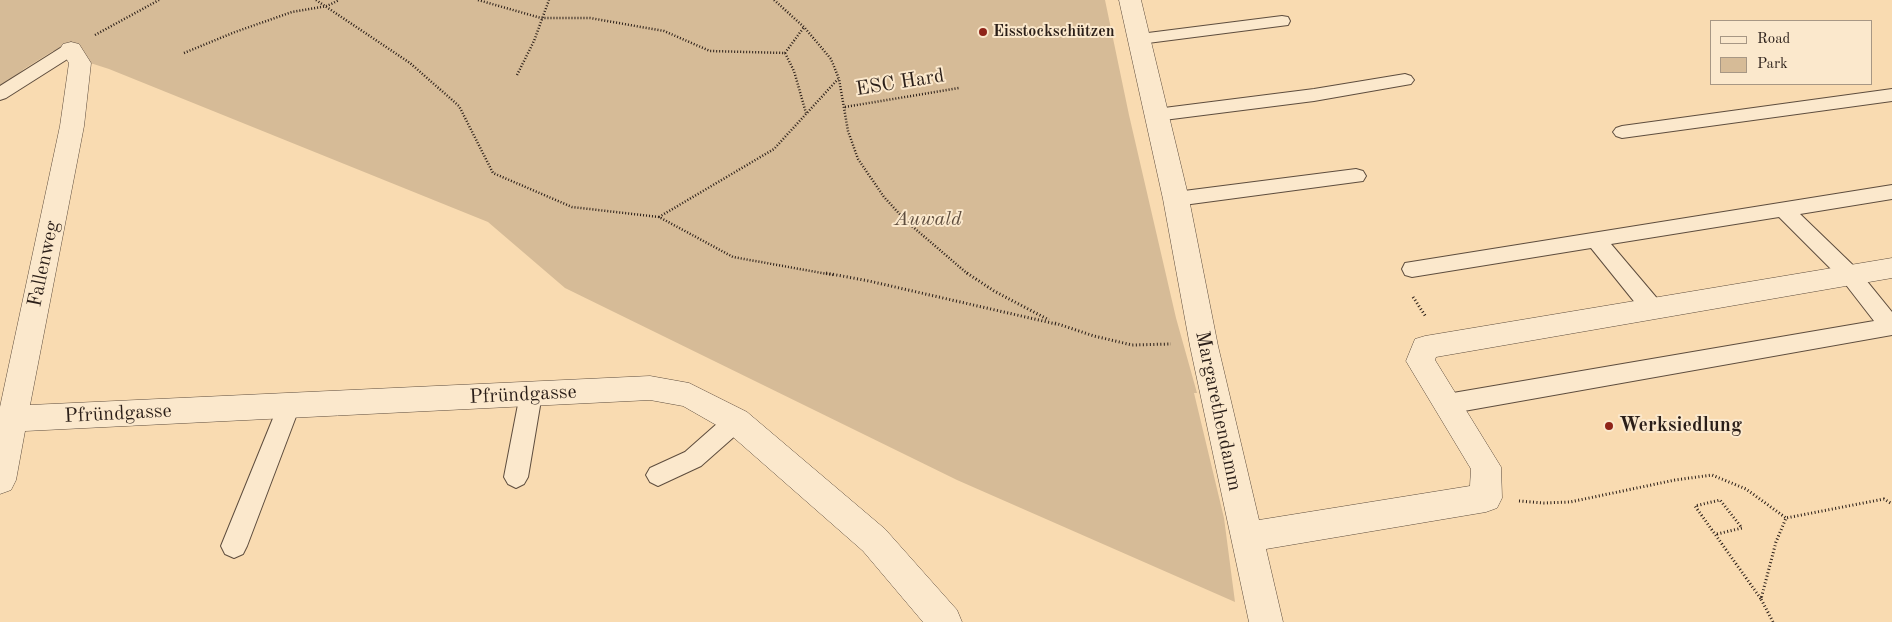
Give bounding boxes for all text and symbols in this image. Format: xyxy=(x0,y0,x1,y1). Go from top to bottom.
legend xyxy=(1710,20,1872,85)
place label: Eisstockschützen xyxy=(993,22,1115,42)
marker: Eisstockschützen xyxy=(977,26,989,38)
text: Road xyxy=(1757,32,1790,47)
text: Park xyxy=(1757,57,1788,72)
street label: ESC Hard xyxy=(854,64,946,102)
park label: Auwald xyxy=(894,208,962,232)
street label: Fallenweg xyxy=(23,219,65,309)
street label: Margarethendamm xyxy=(1189,329,1247,493)
street label: Pfründgasse xyxy=(469,380,577,410)
street label: Pfründgasse xyxy=(64,399,172,429)
place label: Werksiedlung xyxy=(1619,414,1742,438)
marker: Werksiedlung xyxy=(1603,420,1615,432)

